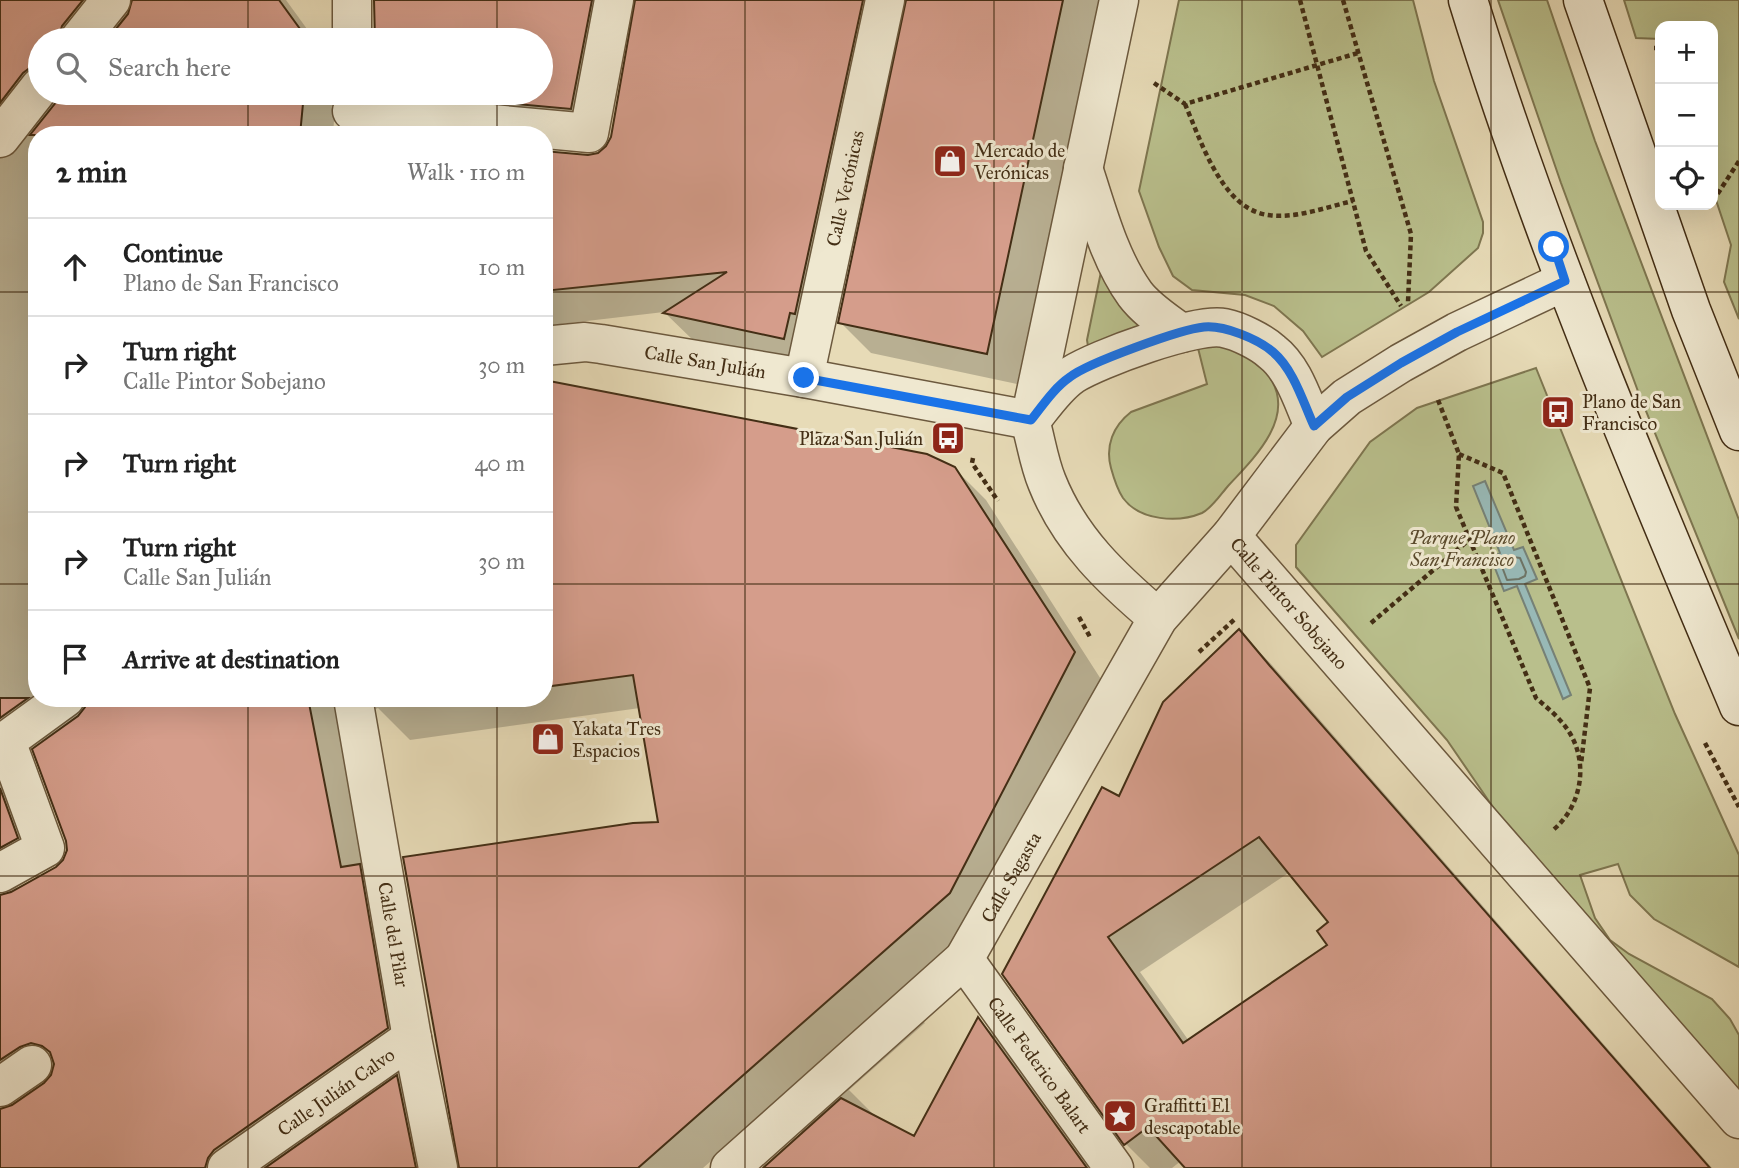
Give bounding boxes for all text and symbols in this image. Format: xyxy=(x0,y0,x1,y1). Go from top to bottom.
map controls xyxy=(1655,21,1718,210)
button: + xyxy=(1655,21,1718,84)
search box xyxy=(28,28,553,105)
icon: search xyxy=(52,48,90,86)
text: Search here xyxy=(108,51,231,83)
button: − xyxy=(1655,84,1718,147)
street label: Calle Verónicas xyxy=(822,128,869,249)
place label: Mercado de Verónicas xyxy=(973,139,1065,184)
shop icon: Mercado de Verónicas xyxy=(931,142,969,180)
button: locate xyxy=(1655,147,1718,210)
text: 2 min xyxy=(56,154,127,190)
text: Walk · 110 m xyxy=(407,158,525,186)
route start xyxy=(1538,231,1569,262)
text: Continue xyxy=(123,237,223,269)
icon: ahead xyxy=(56,248,94,286)
text: 10 m xyxy=(478,253,525,281)
text: Plano de San Francisco xyxy=(123,269,339,297)
text: Turn right xyxy=(123,335,236,367)
street label: Calle San Julián xyxy=(643,340,768,383)
icon: right xyxy=(56,346,94,384)
text: 30 m xyxy=(478,351,525,379)
route end xyxy=(788,362,819,393)
text: Calle Pintor Sobejano xyxy=(123,367,326,395)
place label: Plano de San Francisco xyxy=(1582,390,1681,435)
bus stop icon: Plano de San Francisco xyxy=(1539,393,1577,431)
bus stop icon: Plaza San Julián xyxy=(929,419,967,457)
place label: Plaza San Julián xyxy=(799,427,923,451)
icon: right xyxy=(56,444,94,482)
text: Turn right xyxy=(123,447,236,479)
text: 40 m xyxy=(475,449,525,477)
park label: Parque Plano San Francisco xyxy=(1409,526,1515,571)
text: Turn right xyxy=(123,531,236,563)
street label: Calle Pintor Sobejano xyxy=(1225,533,1353,674)
icon: right xyxy=(56,542,94,580)
text: 30 m xyxy=(478,547,525,575)
text: Calle San Julián xyxy=(123,563,271,591)
icon: arrive xyxy=(56,640,94,678)
text: Arrive at destination xyxy=(123,643,340,675)
place label: Yakata Tres Espacios xyxy=(572,717,661,762)
shop icon: Yakata Tres Espacios xyxy=(529,720,567,758)
street label: Calle Sagasta xyxy=(976,827,1046,927)
street label: Calle del Pilar xyxy=(373,880,414,990)
street label: Calle Federico Balart xyxy=(983,992,1096,1138)
street label: Calle Julián Calvo xyxy=(273,1043,399,1141)
place label: Graffitti El descapotable xyxy=(1144,1094,1241,1139)
place icon: Graffitti El descapotable xyxy=(1101,1097,1139,1135)

